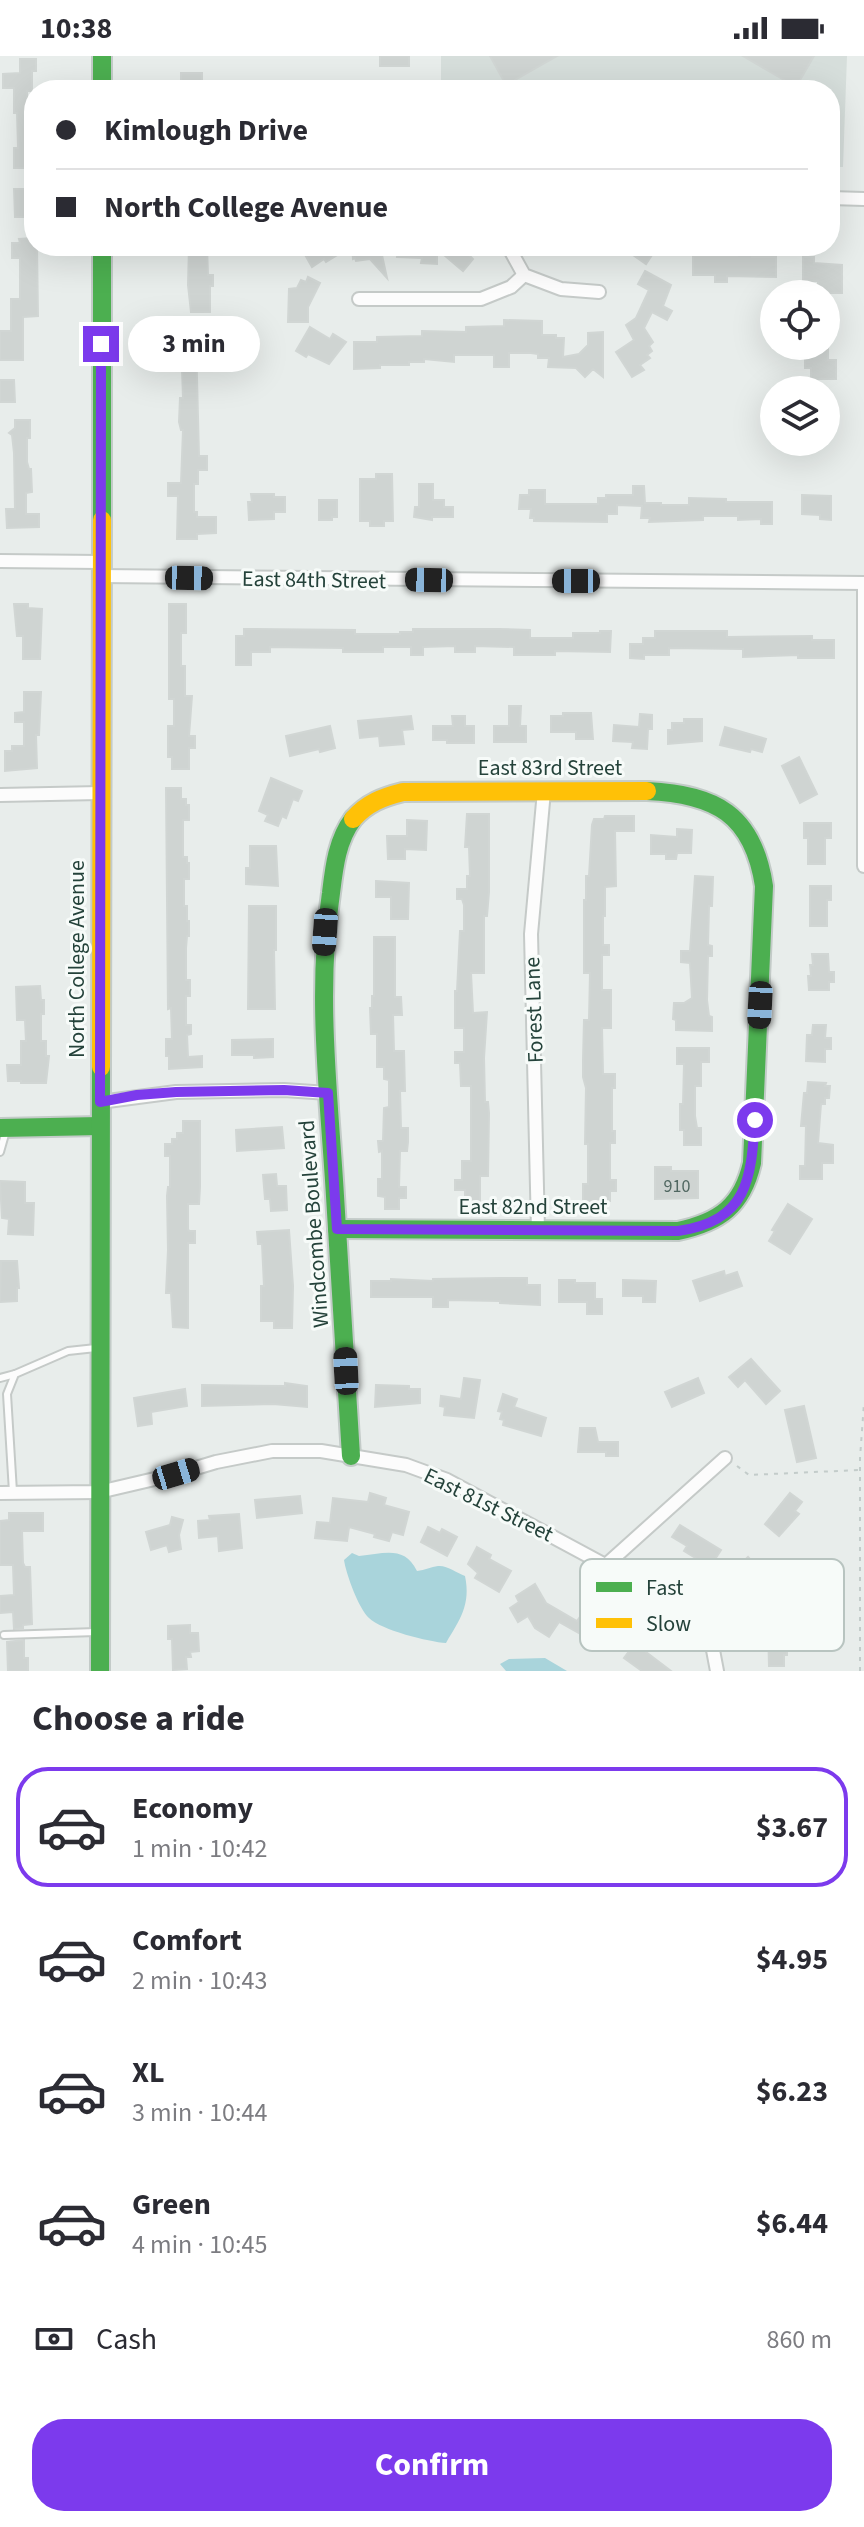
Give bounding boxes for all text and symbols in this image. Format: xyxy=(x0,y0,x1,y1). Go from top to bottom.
text: 10:38 xyxy=(40,7,112,50)
text: Kimlough Drive xyxy=(104,109,308,152)
text: North College Avenue xyxy=(104,186,388,229)
map controls xyxy=(760,280,840,456)
button: locate xyxy=(760,280,840,360)
callout: 3 min xyxy=(129,316,261,372)
text: 3 min xyxy=(162,325,226,362)
route end xyxy=(83,326,119,362)
button: layers xyxy=(760,376,840,456)
street label: East 84th Street xyxy=(242,563,387,597)
car xyxy=(165,566,213,590)
car xyxy=(405,568,453,592)
car xyxy=(552,569,600,593)
street label: East 83rd Street xyxy=(478,752,623,784)
street label: North College Avenue xyxy=(61,860,93,1058)
car xyxy=(311,907,339,957)
street label: Forest Lane xyxy=(516,956,552,1064)
car xyxy=(747,980,773,1030)
route start xyxy=(737,1102,773,1138)
street label: Windcombe Boulevard xyxy=(291,1119,337,1329)
house number: 910 xyxy=(664,1174,690,1199)
street label: East 82nd Street xyxy=(459,1191,608,1223)
car xyxy=(333,1346,359,1396)
car xyxy=(150,1456,202,1492)
street label: East 81st Street xyxy=(418,1460,559,1550)
legend xyxy=(580,1559,844,1651)
text: Fast xyxy=(646,1572,684,1604)
text: Slow xyxy=(646,1608,691,1640)
text: Choose a ride xyxy=(32,1693,245,1744)
text: Economy xyxy=(132,1787,253,1830)
icon: car xyxy=(36,1791,108,1863)
text: $3.67 xyxy=(756,1806,828,1849)
text: 1 min · 10:42 xyxy=(132,1830,267,1867)
text: Comfort xyxy=(132,1919,242,1962)
icon: car xyxy=(36,1923,108,1995)
text: $4.95 xyxy=(756,1938,828,1981)
text: 2 min · 10:43 xyxy=(132,1962,267,1999)
text: XL xyxy=(132,2051,165,2094)
icon: car xyxy=(36,2055,108,2127)
text: $6.23 xyxy=(756,2070,828,2113)
text: 3 min · 10:44 xyxy=(132,2094,267,2131)
text: Green xyxy=(132,2183,211,2226)
icon: car xyxy=(36,2187,108,2259)
text: $6.44 xyxy=(756,2202,828,2245)
text: 4 min · 10:45 xyxy=(132,2226,267,2263)
icon: cash xyxy=(32,2317,76,2361)
text: Cash xyxy=(96,2318,157,2361)
text: 860 m xyxy=(766,2321,832,2358)
button: Confirm xyxy=(32,2419,832,2511)

